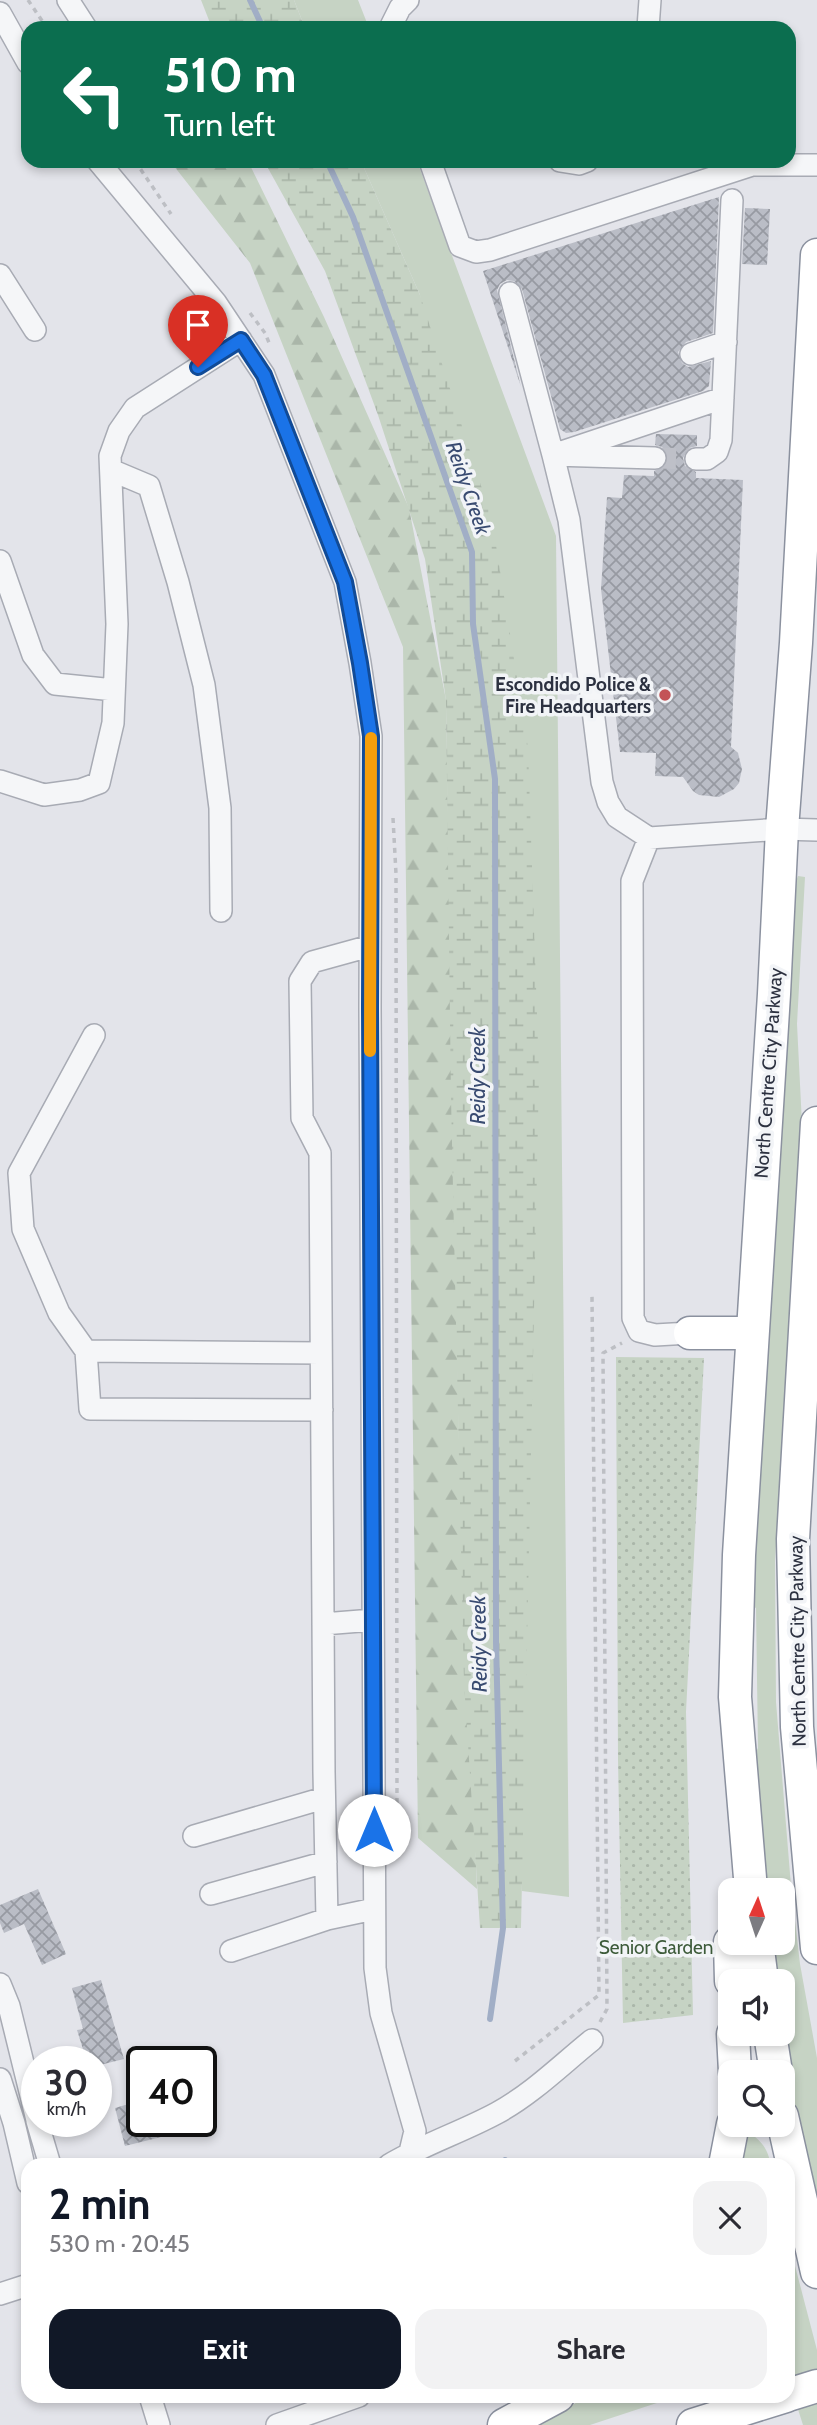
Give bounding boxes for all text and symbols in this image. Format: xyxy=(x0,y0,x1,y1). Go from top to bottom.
text: 510 m xyxy=(164,45,297,104)
icon: left xyxy=(49,49,140,140)
text: Turn left xyxy=(164,105,275,144)
pin xyxy=(168,295,228,367)
icon: arrive xyxy=(179,306,217,344)
water label: Reidy Creek xyxy=(441,438,496,539)
place label: Escondido Police & Fire Headquarters xyxy=(495,673,651,718)
marker: Escondido Police & Fire Headquarters xyxy=(657,687,673,703)
street label: North Centre City Parkway xyxy=(750,966,787,1179)
water label: Reidy Creek xyxy=(465,1027,490,1124)
street label: North Centre City Parkway xyxy=(784,1535,811,1747)
water label: Reidy Creek xyxy=(465,1594,492,1693)
position arrow xyxy=(337,1793,411,1867)
north arrow xyxy=(718,1878,794,1955)
map controls xyxy=(718,1878,795,2137)
park label: Senior Garden xyxy=(599,1936,713,1959)
button: sound xyxy=(718,1969,795,2046)
speed limit sign: 40 xyxy=(126,2046,217,2137)
button: search xyxy=(718,2060,795,2137)
text: 30 xyxy=(45,2061,88,2104)
text: km/h xyxy=(47,2098,86,2120)
text: 2 min xyxy=(49,2178,150,2230)
button: close xyxy=(693,2181,767,2255)
text: 530 m · 20:45 xyxy=(49,2230,190,2258)
button: Exit xyxy=(49,2309,401,2389)
button: Share xyxy=(415,2309,767,2389)

